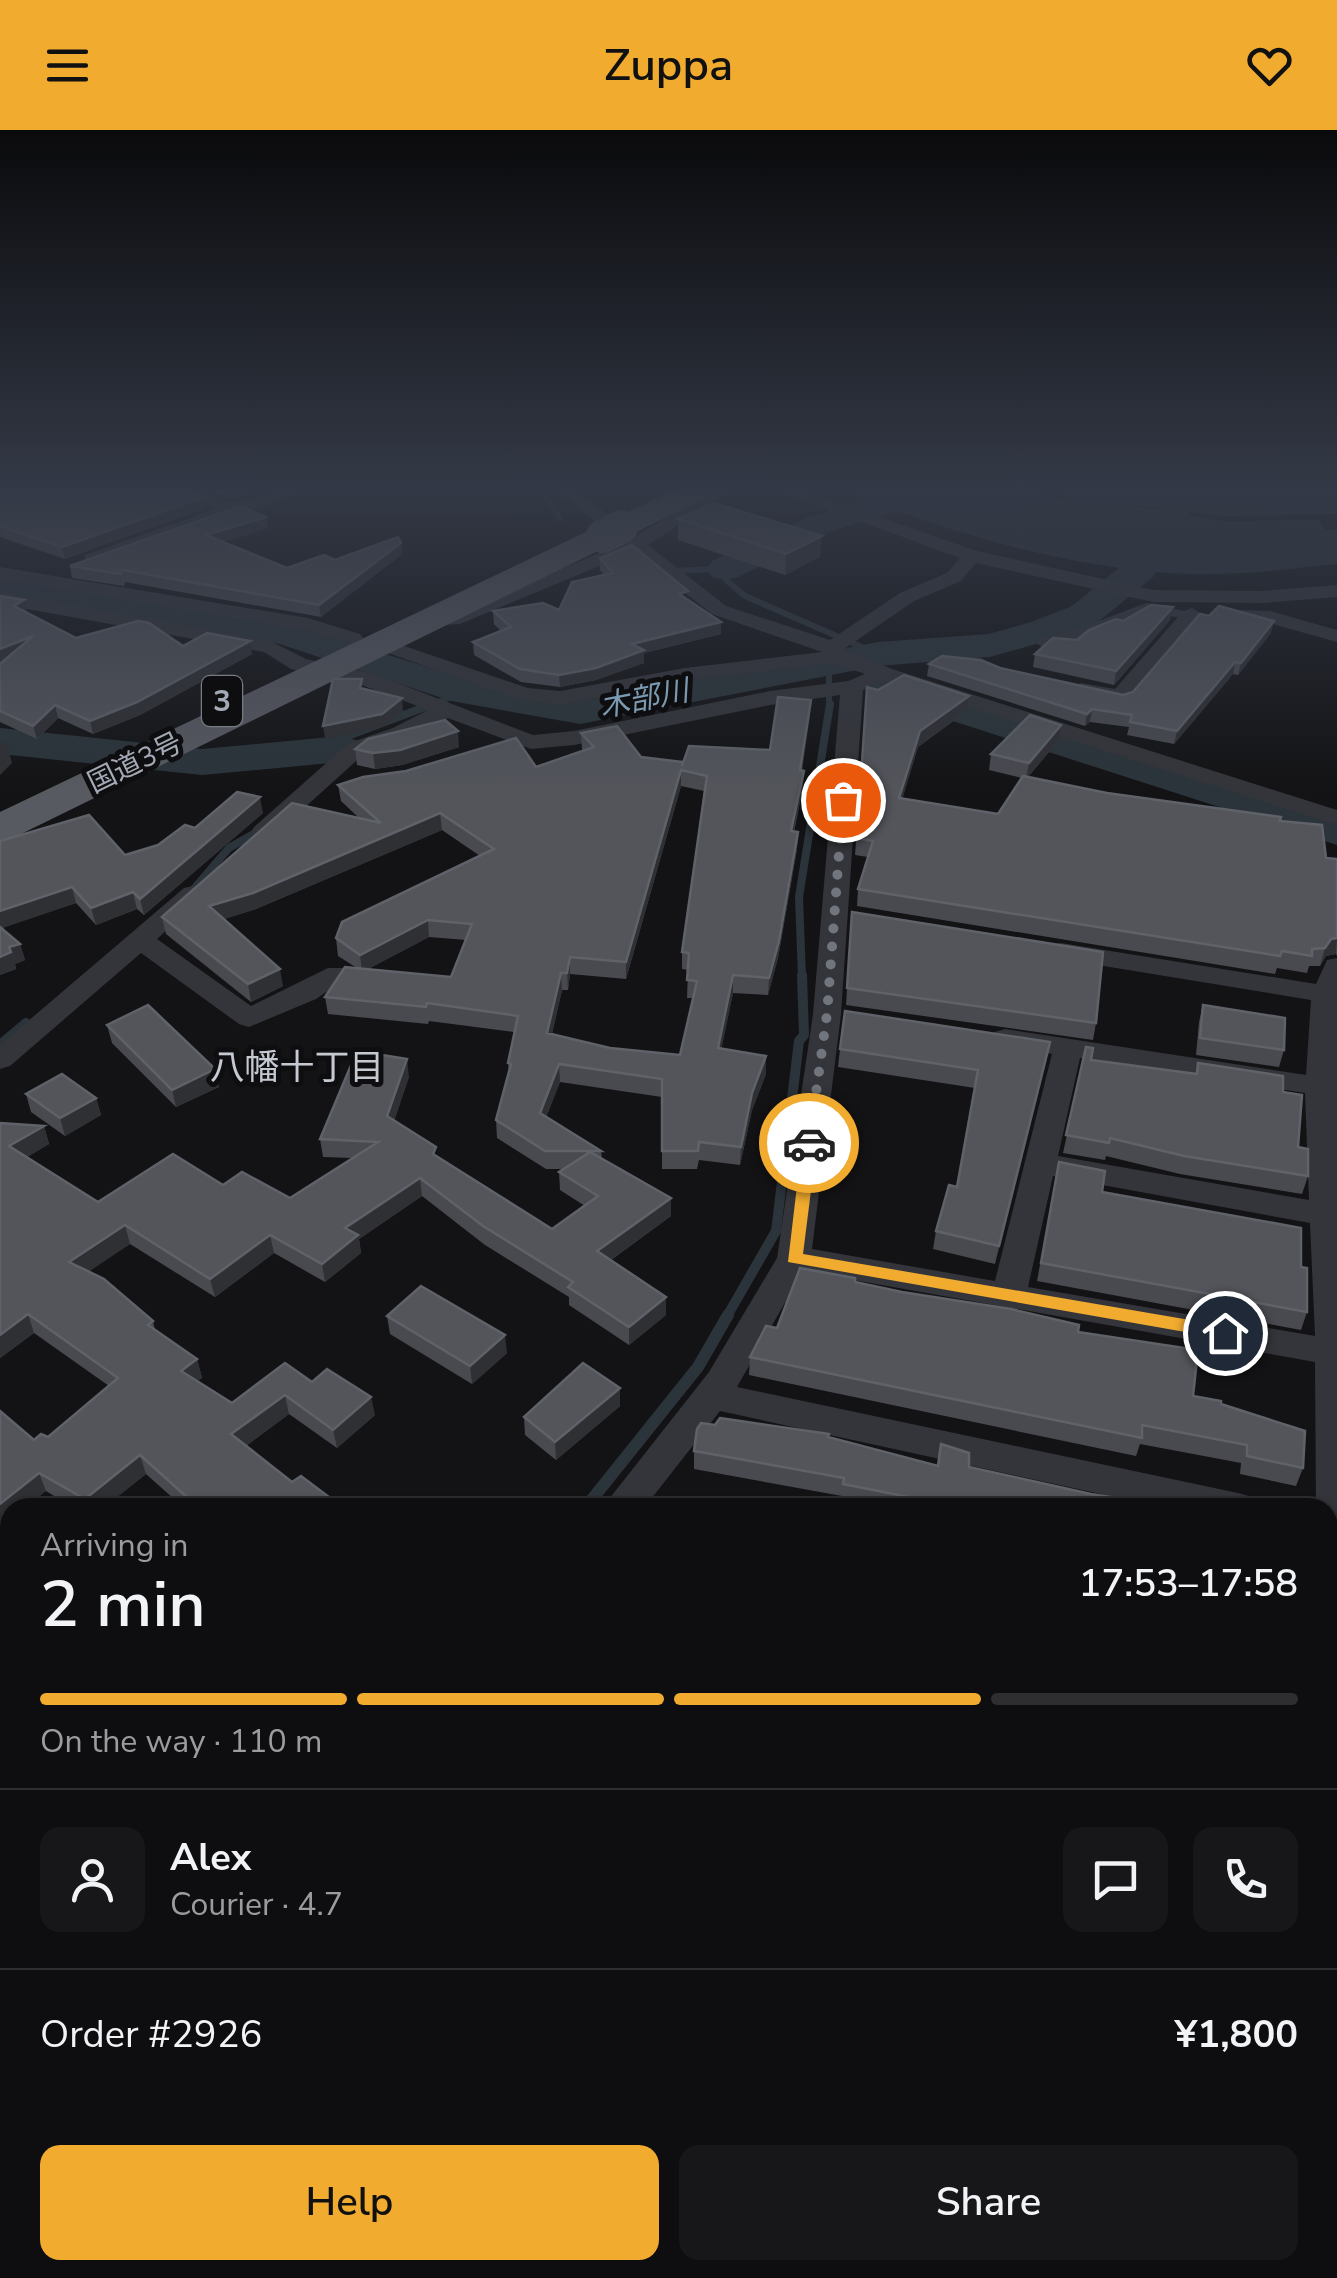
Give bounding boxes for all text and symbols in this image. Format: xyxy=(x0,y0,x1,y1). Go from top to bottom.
text: Zuppa xyxy=(604,35,733,96)
icon: menu xyxy=(40,38,95,93)
icon: heart xyxy=(1242,38,1297,93)
water label: 木部川 xyxy=(596,670,695,728)
road number: 3 xyxy=(202,676,242,726)
street label: 国道3号 xyxy=(81,724,189,802)
pin xyxy=(801,758,886,843)
icon: bag xyxy=(816,773,871,828)
district label: 八幡十丁目 xyxy=(209,1044,385,1091)
courier xyxy=(759,1093,859,1193)
icon: car xyxy=(782,1116,837,1171)
pin xyxy=(1183,1291,1268,1376)
icon: home xyxy=(1198,1306,1253,1361)
text: Arriving in xyxy=(40,1524,188,1567)
text: 17:53–17:58 xyxy=(1079,1558,1298,1609)
text: 2 min xyxy=(40,1560,206,1649)
text: On the way · 110 m xyxy=(40,1720,322,1763)
button: person xyxy=(40,1827,145,1932)
button: chat xyxy=(1063,1827,1168,1932)
button: phone xyxy=(1193,1827,1298,1932)
text: Alex xyxy=(170,1832,251,1883)
text: Courier · 4.7 xyxy=(170,1883,343,1926)
text: Order #2926 xyxy=(40,2009,262,2060)
text: ¥1,800 xyxy=(1175,2009,1298,2060)
button: Help xyxy=(40,2145,659,2260)
button: Share xyxy=(679,2145,1298,2260)

